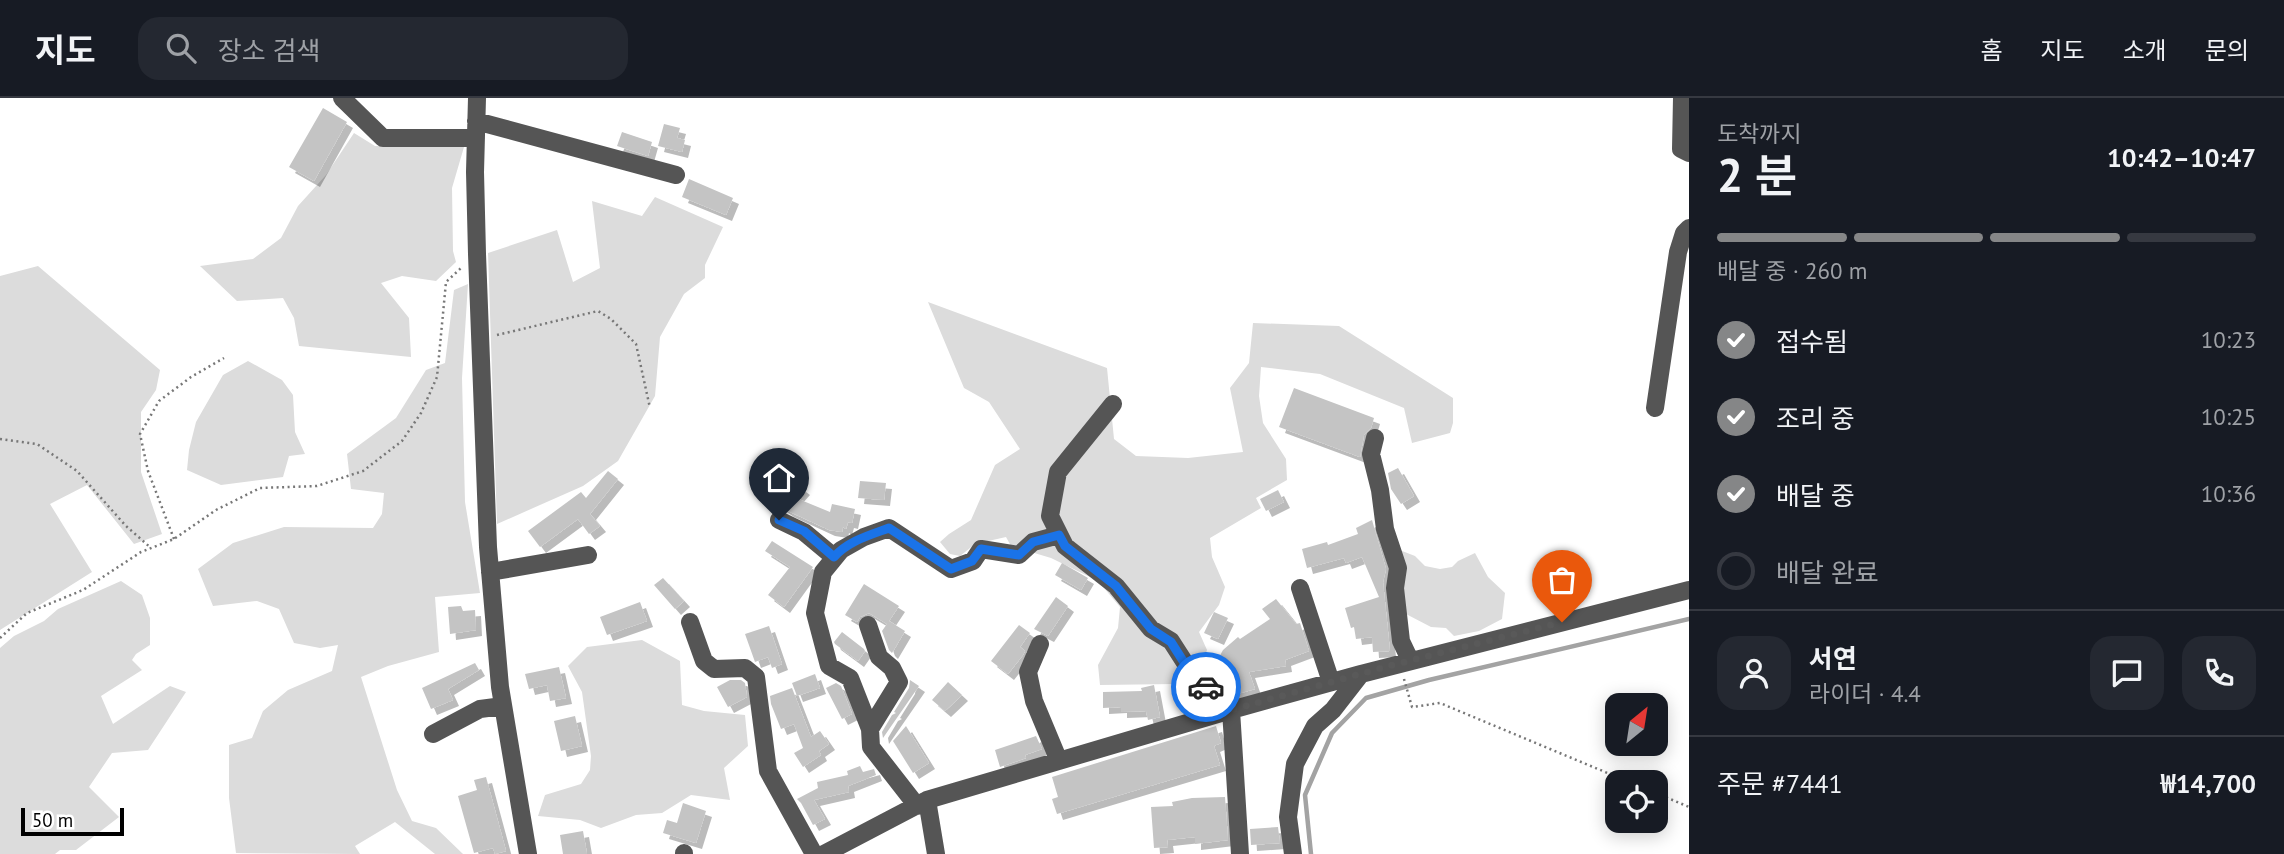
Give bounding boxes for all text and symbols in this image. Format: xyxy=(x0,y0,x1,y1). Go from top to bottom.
search box xyxy=(138,17,628,80)
text: 지도 xyxy=(35,28,96,71)
icon: search xyxy=(162,29,200,67)
text: 장소 검색 xyxy=(218,34,320,67)
text: 홈 xyxy=(1980,35,2002,66)
text: 지도 xyxy=(2040,35,2085,66)
text: 소개 xyxy=(2123,35,2167,66)
text: 문의 xyxy=(2205,35,2249,66)
text: 도착까지 xyxy=(1717,119,1802,148)
text: 10:42–10:47 xyxy=(2107,141,2256,174)
text: 2 분 xyxy=(1717,145,1797,205)
text: 배달 중 · 260 m xyxy=(1717,256,1867,285)
icon: check xyxy=(1717,321,1755,359)
text: 접수됨 xyxy=(1776,325,1848,358)
text: 10:23 xyxy=(2201,325,2256,354)
icon: check xyxy=(1717,398,1755,436)
text: 조리 중 xyxy=(1776,402,1855,435)
text: 10:25 xyxy=(2201,402,2256,431)
pin xyxy=(749,448,809,520)
icon: home xyxy=(760,459,798,497)
icon: check xyxy=(1717,475,1755,513)
text: 배달 중 xyxy=(1776,479,1855,512)
text: 10:36 xyxy=(2201,479,2256,508)
pin xyxy=(1532,550,1592,622)
text: 배달 완료 xyxy=(1776,556,1879,589)
icon: bag xyxy=(1543,561,1581,599)
button: person xyxy=(1717,636,1791,710)
button: chat xyxy=(2090,636,2164,710)
button: phone xyxy=(2182,636,2256,710)
text: 서연 xyxy=(1809,642,1857,675)
courier xyxy=(1171,652,1241,722)
icon: car xyxy=(1187,668,1225,706)
text: 라이더 · 4.4 xyxy=(1809,679,1921,708)
north arrow xyxy=(1605,693,1668,756)
map controls xyxy=(1605,693,1668,833)
text: 주문 #7441 xyxy=(1717,767,1843,800)
text: ₩14,700 xyxy=(2160,767,2256,800)
button: locate xyxy=(1605,770,1668,833)
scale bar xyxy=(21,805,124,837)
text: 50 m xyxy=(32,808,73,832)

